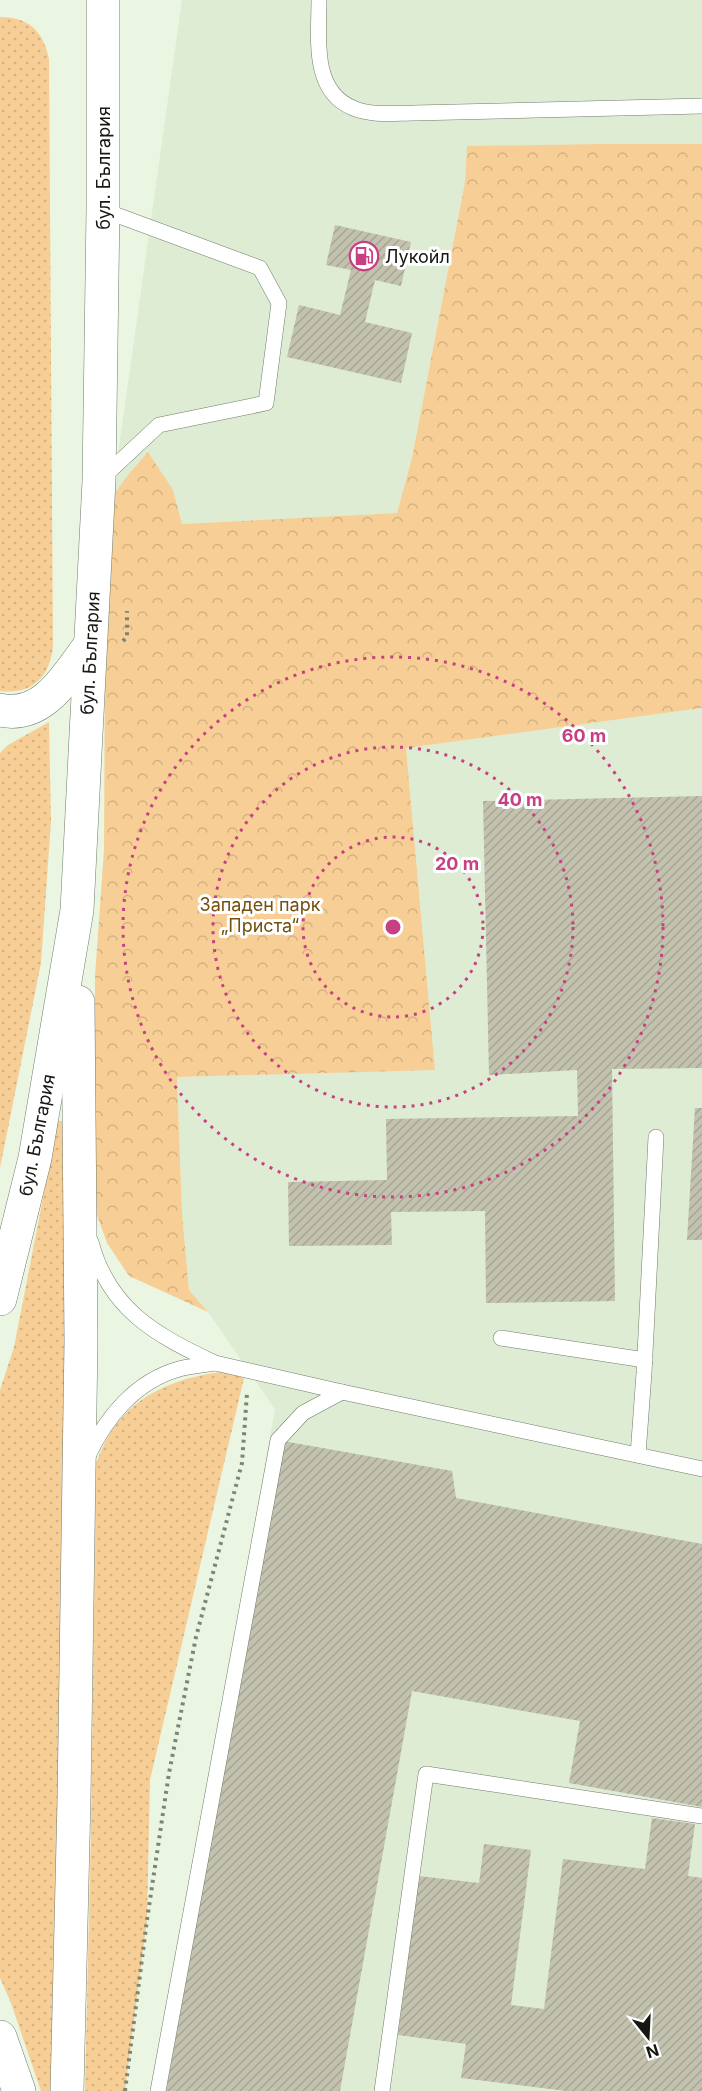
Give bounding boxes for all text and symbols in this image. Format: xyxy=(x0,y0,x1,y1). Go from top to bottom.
street label: бул. България xyxy=(93,106,114,230)
fuel station icon: Лукойл xyxy=(348,240,380,272)
place label: Лукойл xyxy=(385,246,450,267)
street label: бул. България xyxy=(76,591,104,715)
text: 60 m xyxy=(562,725,606,746)
text: 40 m xyxy=(498,789,543,810)
text: 20 m xyxy=(435,853,479,874)
park label: Западен парк „Приста“ xyxy=(200,894,321,936)
centre of rings xyxy=(383,917,403,937)
street label: бул. България xyxy=(15,1072,59,1198)
north arrow xyxy=(618,2007,678,2067)
text: N xyxy=(644,2040,662,2063)

